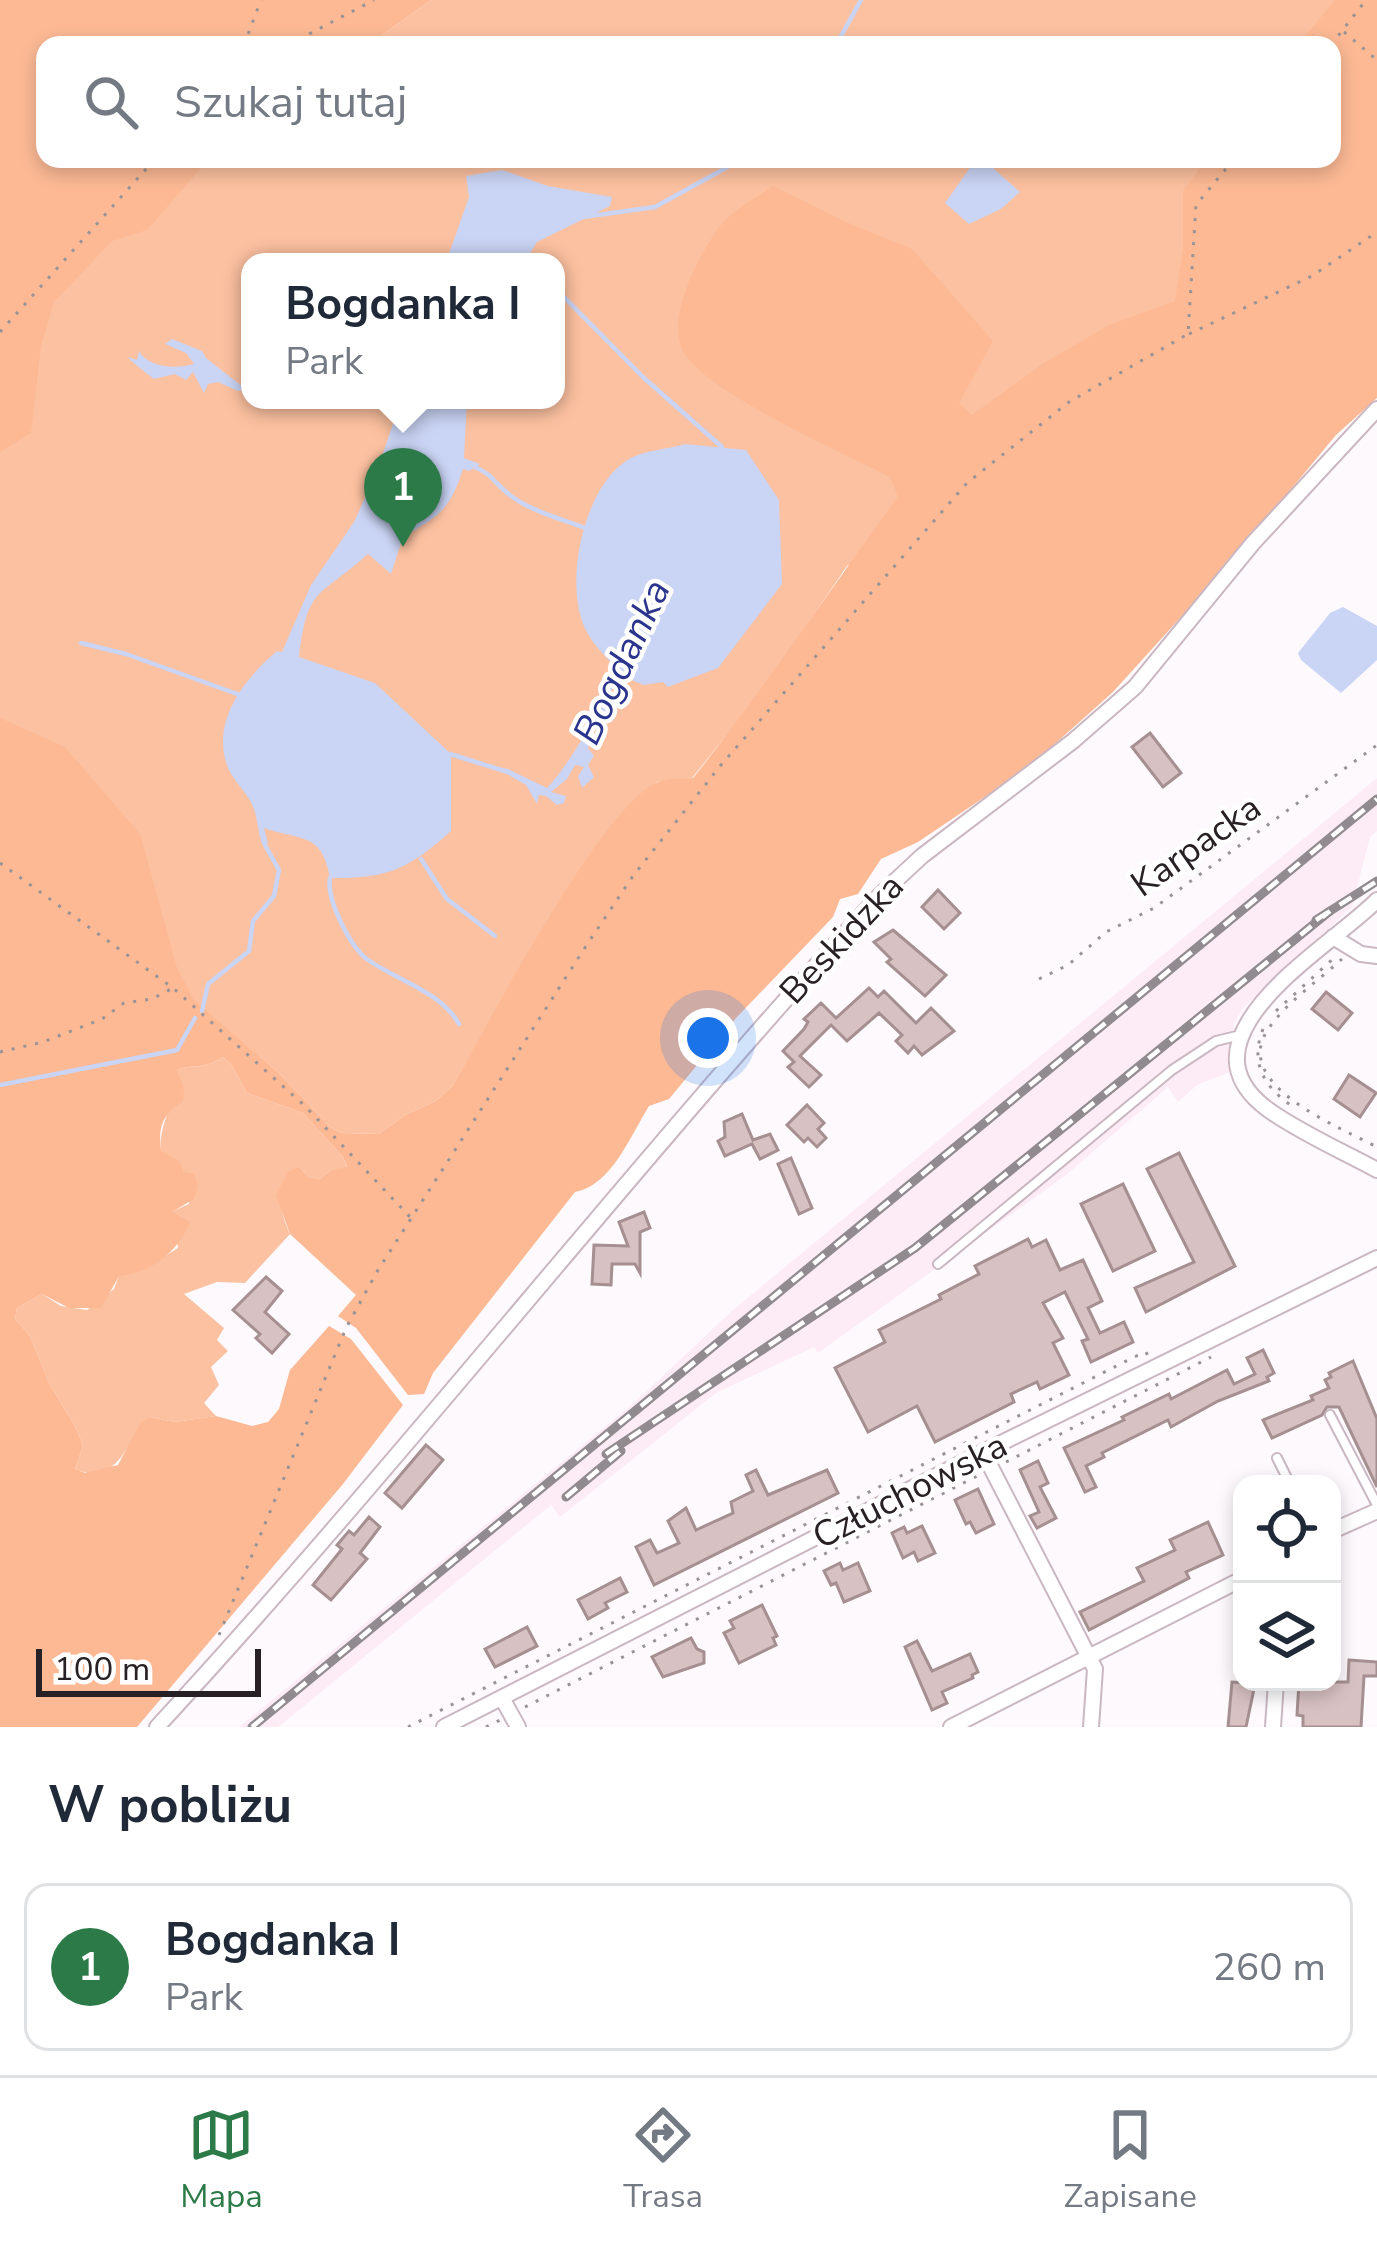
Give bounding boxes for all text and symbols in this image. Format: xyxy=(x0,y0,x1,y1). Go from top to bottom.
search box xyxy=(36,36,1341,168)
icon: search xyxy=(78,69,144,135)
text: Szukaj tutaj xyxy=(174,72,407,133)
popup xyxy=(241,253,565,409)
text: Bogdanka I xyxy=(285,274,521,335)
text: Park xyxy=(285,335,363,388)
pin: 1 xyxy=(364,448,442,547)
water label: Bogdanka xyxy=(561,571,683,753)
street label: Karpacka xyxy=(1121,783,1271,909)
street label: Beskidzka xyxy=(769,863,915,1015)
your location xyxy=(678,1008,738,1068)
street label: Człuchowska xyxy=(804,1421,1016,1561)
map controls xyxy=(1233,1475,1341,1691)
button: locate xyxy=(1233,1475,1341,1583)
button: layers xyxy=(1233,1583,1341,1691)
scale bar xyxy=(36,1643,261,1696)
text: 100 m xyxy=(54,1647,150,1692)
text: W pobliżu xyxy=(48,1770,292,1840)
text: Bogdanka I xyxy=(165,1910,400,1971)
text: 1 xyxy=(78,1941,102,1994)
text: 260 m xyxy=(1212,1941,1326,1994)
text: Park xyxy=(165,1971,243,2024)
tab: Mapa xyxy=(180,2102,263,2219)
tab: Trasa xyxy=(623,2102,703,2219)
tab: Zapisane xyxy=(1064,2102,1197,2219)

